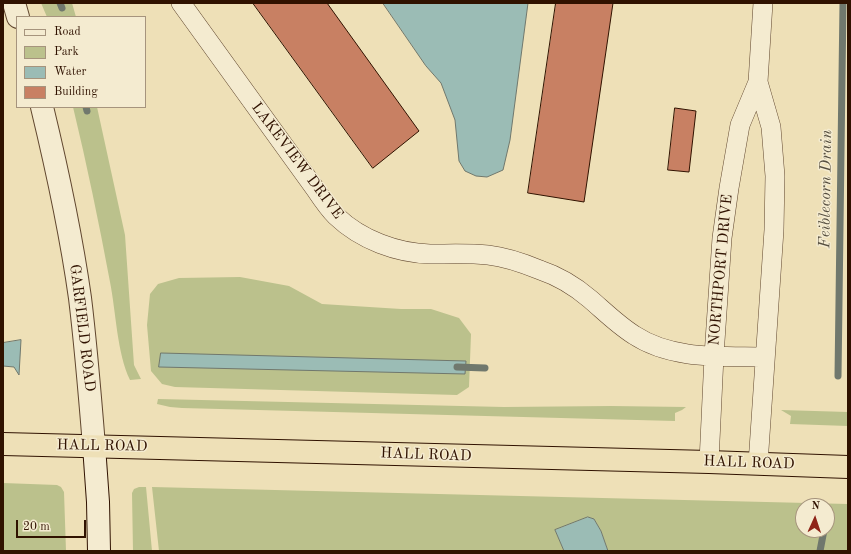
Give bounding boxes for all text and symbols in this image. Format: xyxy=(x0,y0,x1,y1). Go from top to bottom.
legend xyxy=(16,16,146,108)
text: Road xyxy=(54,26,81,38)
text: Park xyxy=(54,46,79,58)
text: Water xyxy=(54,66,86,78)
text: Building xyxy=(54,86,98,98)
street label: LAKEVIEW DRIVE xyxy=(247,99,347,223)
water label: Feiblecorn Drain xyxy=(815,130,837,248)
street label: NORTHPORT DRIVE xyxy=(705,194,737,346)
street label: GARFIELD ROAD xyxy=(65,263,99,393)
street label: HALL ROAD xyxy=(56,436,148,456)
street label: HALL ROAD xyxy=(380,444,472,466)
street label: HALL ROAD xyxy=(703,452,795,474)
north arrow xyxy=(795,498,835,538)
text: N xyxy=(811,501,820,512)
scale bar xyxy=(18,512,88,538)
text: 20 m xyxy=(23,521,50,533)

